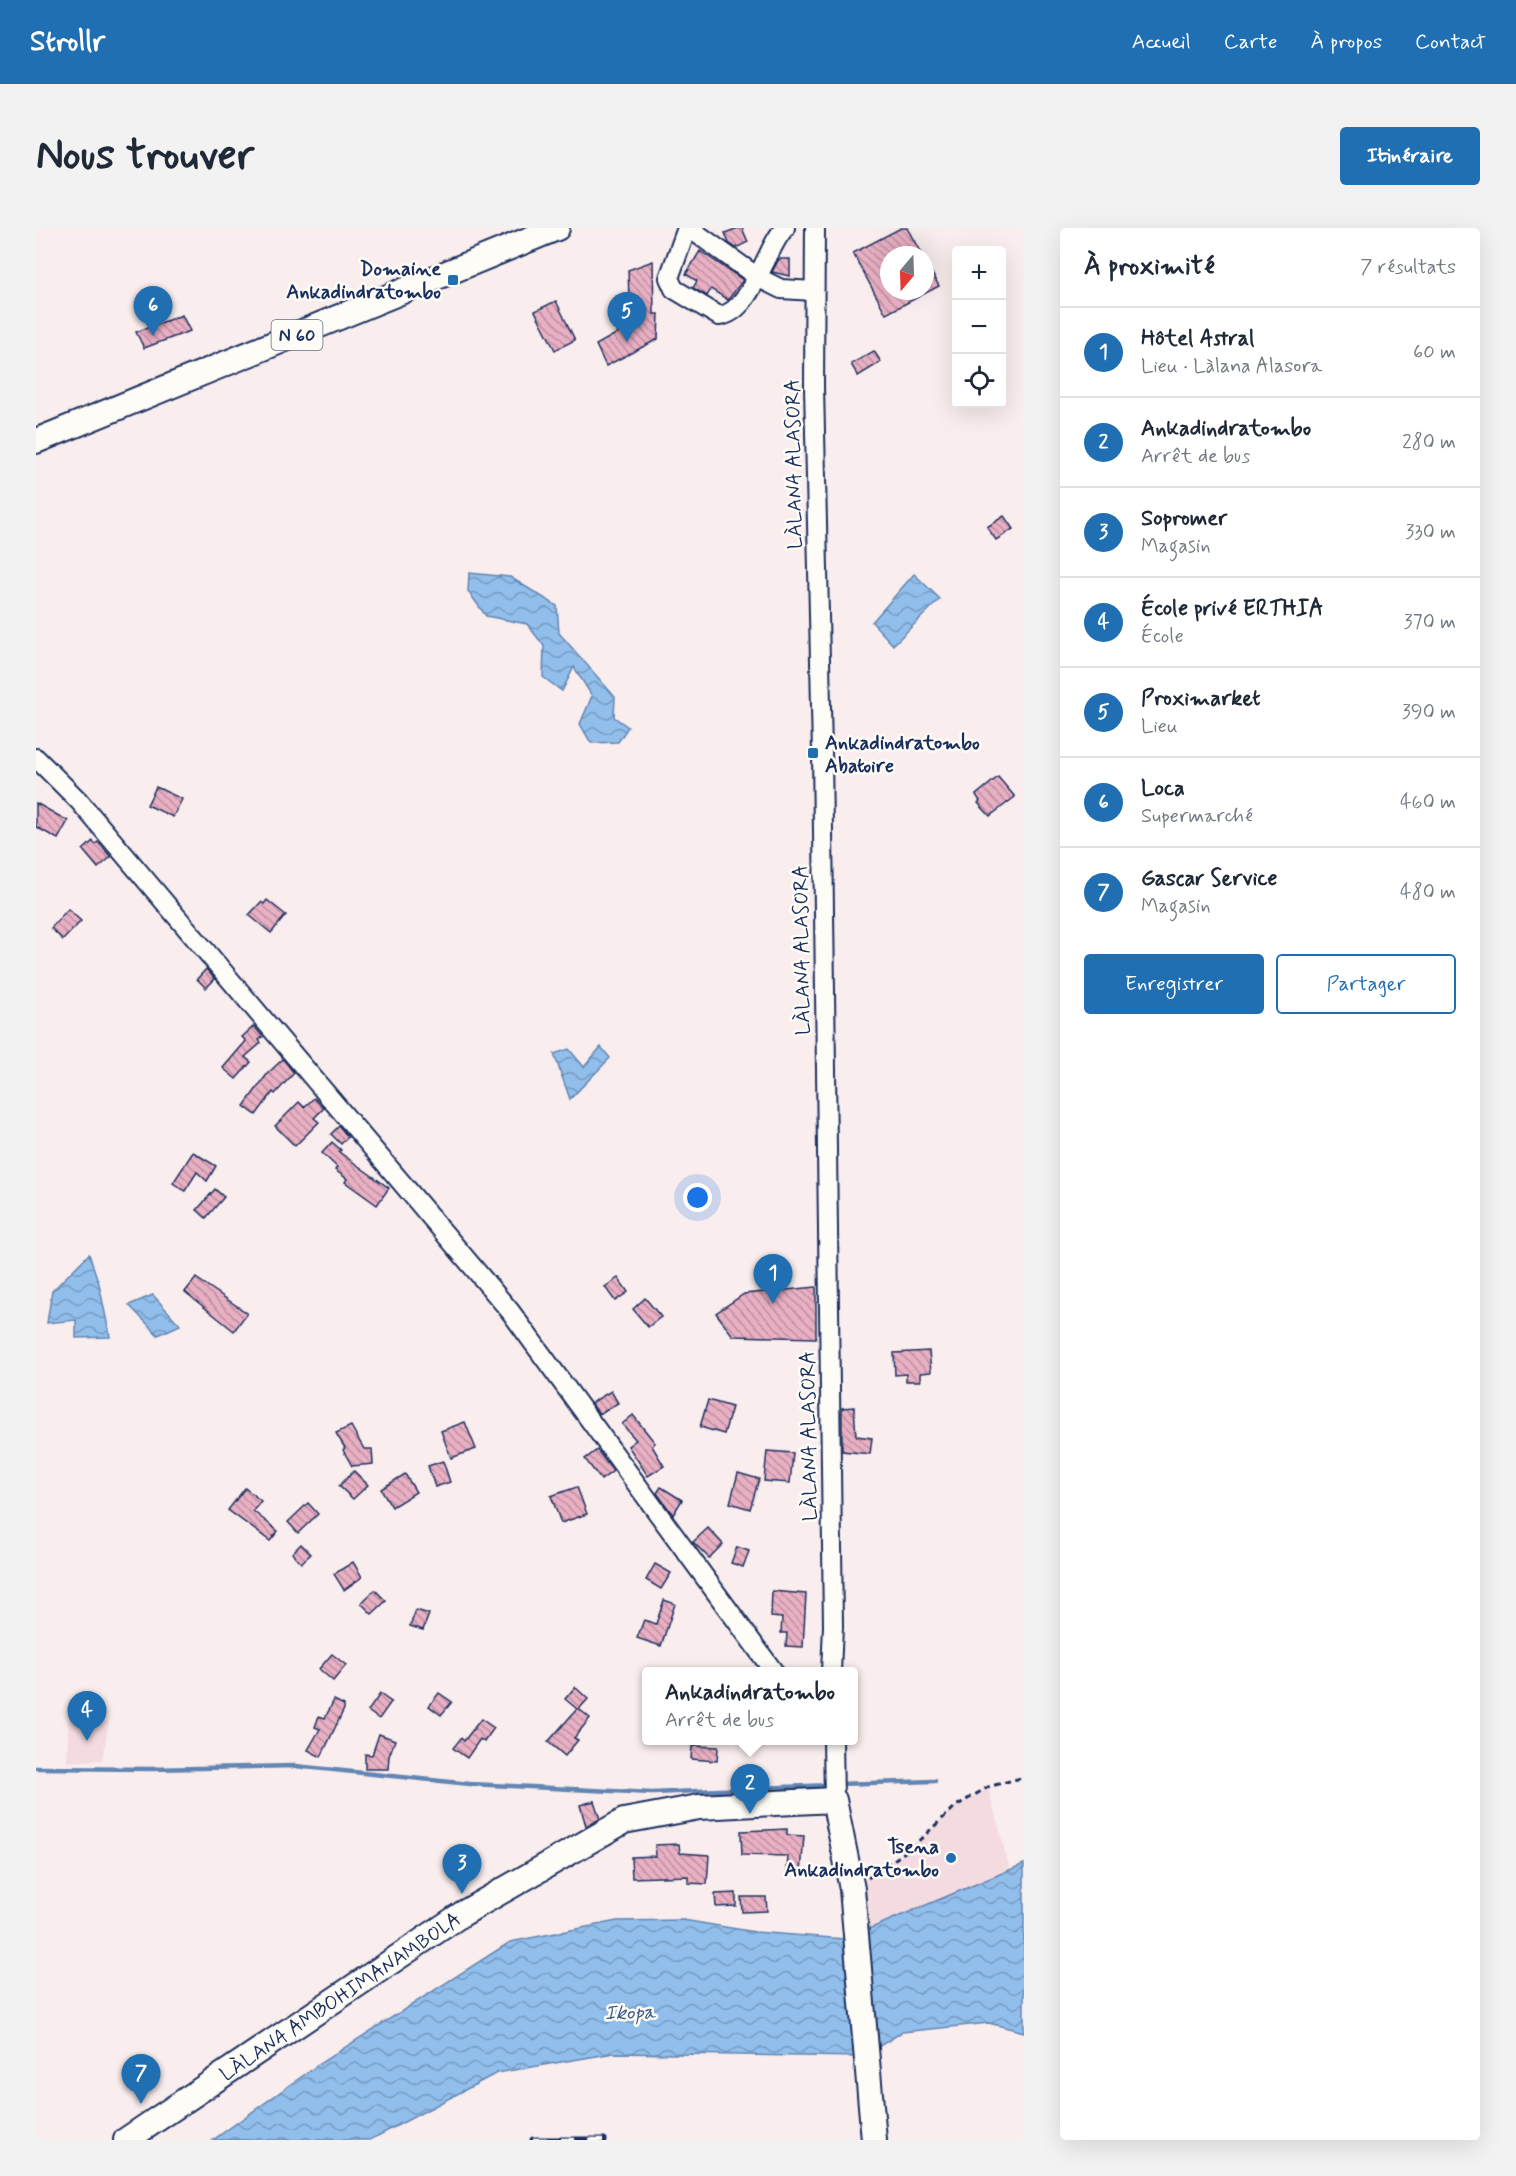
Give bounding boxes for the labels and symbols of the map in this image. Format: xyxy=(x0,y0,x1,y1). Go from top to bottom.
north arrow xyxy=(880,246,934,300)
place label: Domaine Ankadindratombo xyxy=(286,256,441,306)
marker: Domaine Ankadindratombo xyxy=(446,273,460,287)
pin: 6 xyxy=(134,286,172,336)
pin: 5 xyxy=(608,292,646,342)
road number: N 60 xyxy=(272,320,322,350)
street label: LÀLANA ALASORA xyxy=(780,379,809,549)
place label: Ankadindratombo Abatoire xyxy=(825,730,980,780)
marker: Ankadindratombo Abatoire xyxy=(806,746,820,760)
street label: LÀLANA ALASORA xyxy=(788,865,817,1035)
your location xyxy=(683,1183,712,1212)
pin: 1 xyxy=(754,1254,792,1304)
street label: LÀLANA ALASORA xyxy=(795,1351,824,1521)
pin: 4 xyxy=(68,1692,106,1741)
pin: 2 xyxy=(730,1764,770,1814)
place label: Tsena Ankadindratombo xyxy=(784,1834,939,1884)
pin: 3 xyxy=(442,1844,482,1894)
marker: Tsena Ankadindratombo xyxy=(944,1851,958,1865)
street label: LÀLANA AMBOHIMANAMBOLA xyxy=(215,1906,467,2088)
water label: Ikopa xyxy=(604,1999,657,2027)
pin: 7 xyxy=(122,2054,160,2104)

